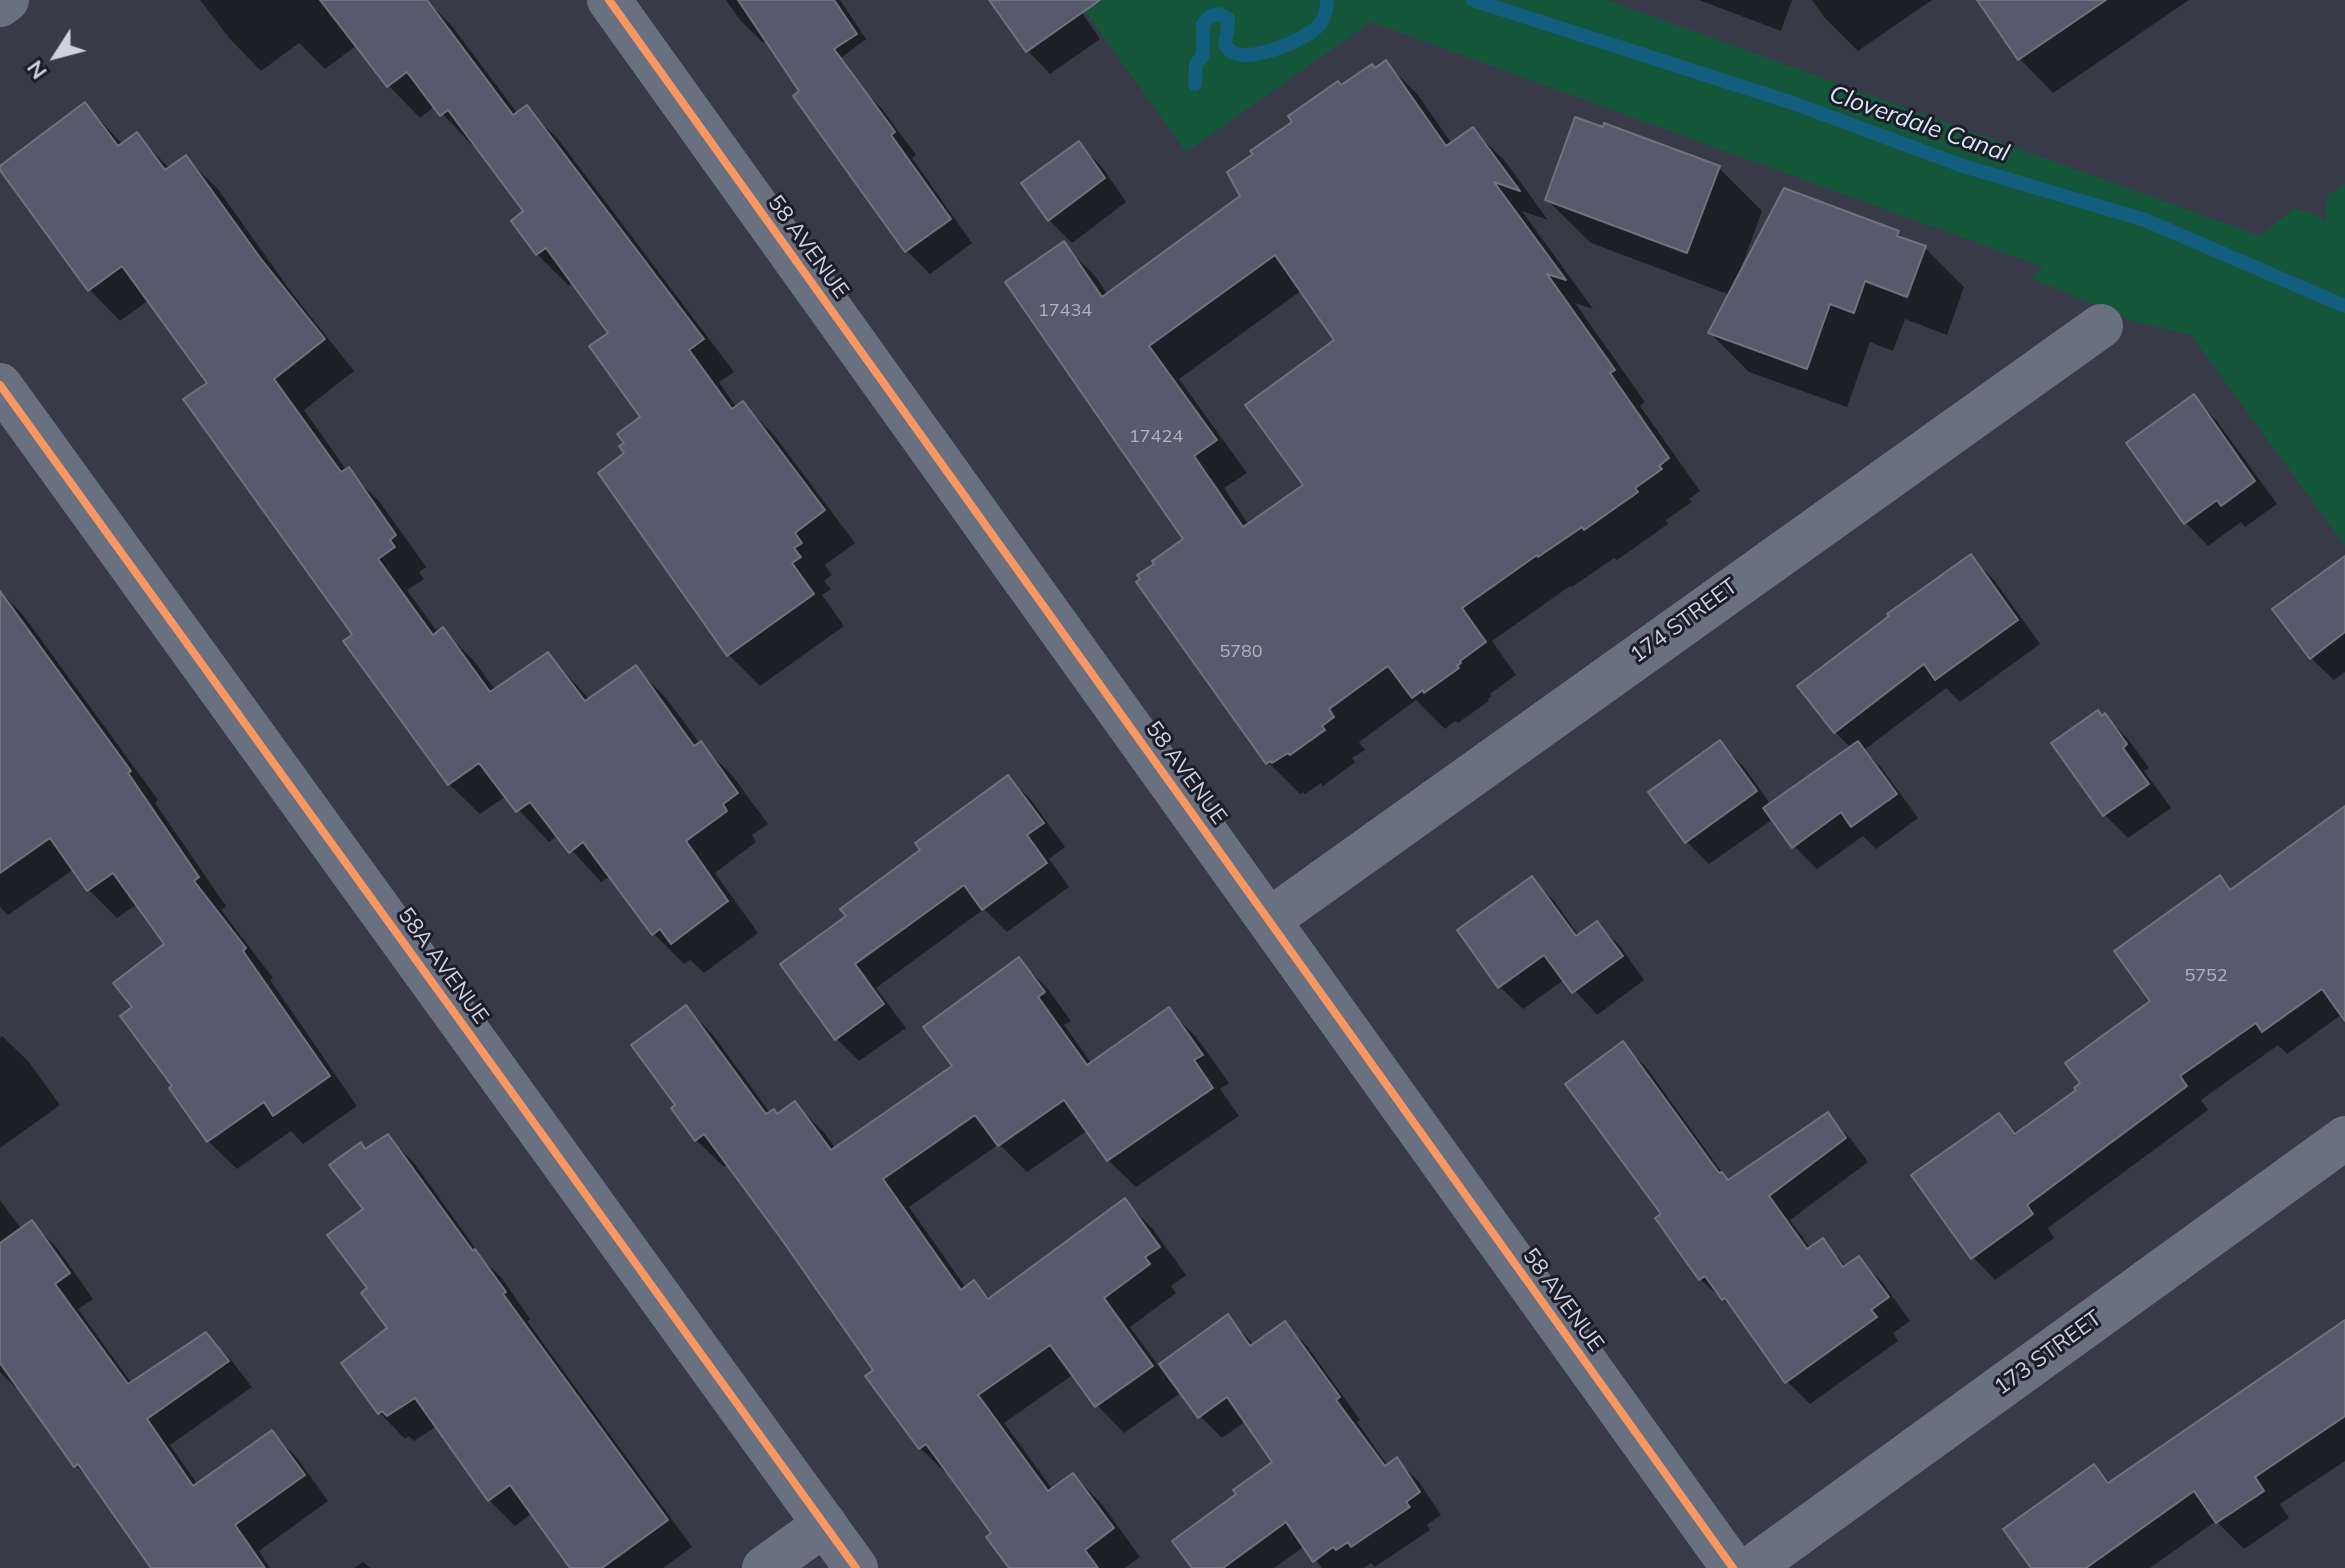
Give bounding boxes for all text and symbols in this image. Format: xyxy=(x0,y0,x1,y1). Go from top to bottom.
north arrow xyxy=(16,16,96,96)
text: N xyxy=(20,55,53,85)
water label: Cloverdale Canal xyxy=(1825,80,2013,168)
street label: 58 AVENUE xyxy=(762,190,854,304)
house number: 17434 xyxy=(1038,300,1092,322)
house number: 17424 xyxy=(1129,426,1183,448)
street label: 174 STREET xyxy=(1625,573,1743,669)
house number: 5780 xyxy=(1219,641,1263,663)
street label: 58 AVENUE xyxy=(1140,716,1232,830)
street label: 58A AVENUE xyxy=(392,903,494,1029)
house number: 5752 xyxy=(2184,965,2228,987)
street label: 58 AVENUE xyxy=(1517,1243,1609,1357)
street label: 173 STREET xyxy=(1989,1305,2107,1401)

